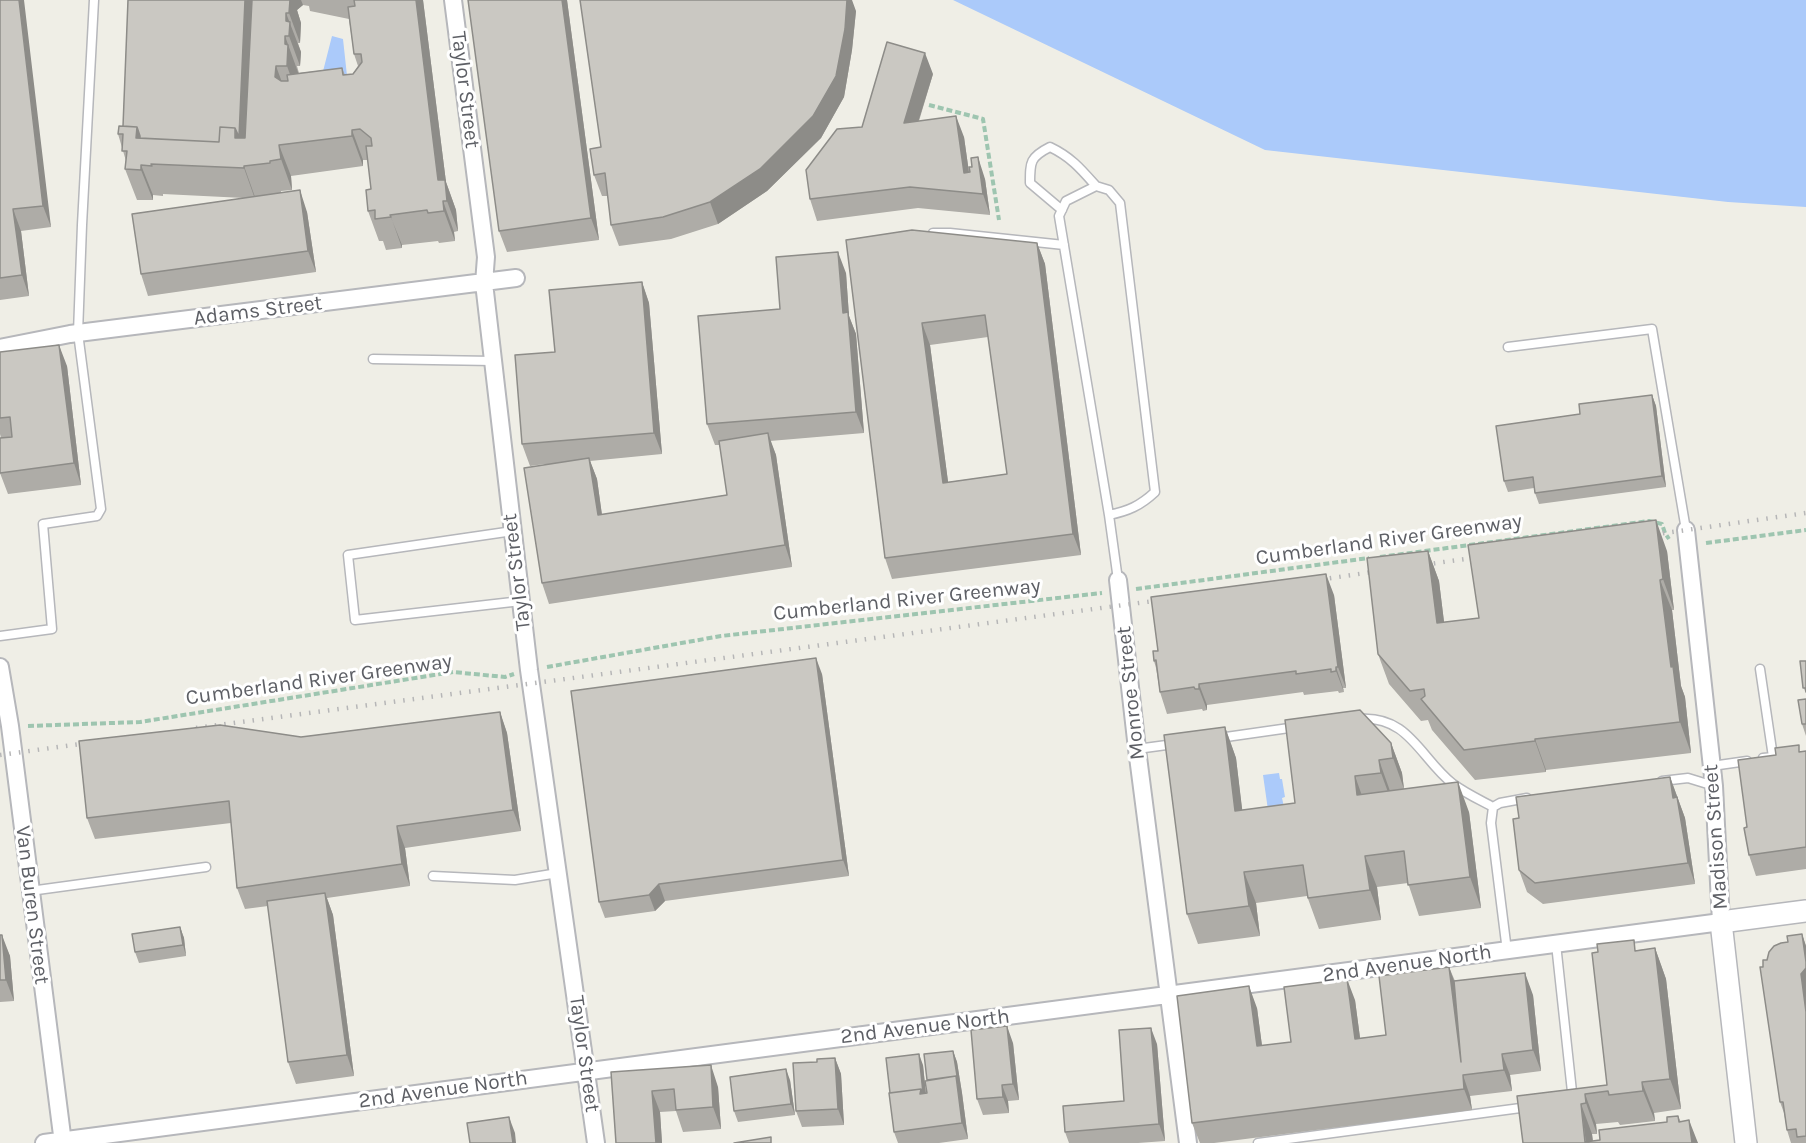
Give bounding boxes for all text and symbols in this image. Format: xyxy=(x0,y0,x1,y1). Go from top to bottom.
street label: Taylor Street xyxy=(445,30,485,150)
street label: Adams Street xyxy=(192,291,324,331)
street label: Cumberland River Greenway xyxy=(1254,509,1524,571)
street label: Taylor Street xyxy=(497,512,537,632)
street label: Cumberland River Greenway xyxy=(772,573,1042,627)
street label: Monroe Street xyxy=(1111,625,1151,761)
street label: Cumberland River Greenway xyxy=(184,649,454,711)
street label: Madison Street xyxy=(1698,763,1734,911)
street label: Van Buren Street xyxy=(10,824,54,986)
street label: 2nd Avenue North xyxy=(1321,940,1493,988)
street label: Taylor Street xyxy=(563,994,605,1114)
street label: 2nd Avenue North xyxy=(839,1004,1011,1050)
street label: 2nd Avenue North xyxy=(357,1066,529,1114)

